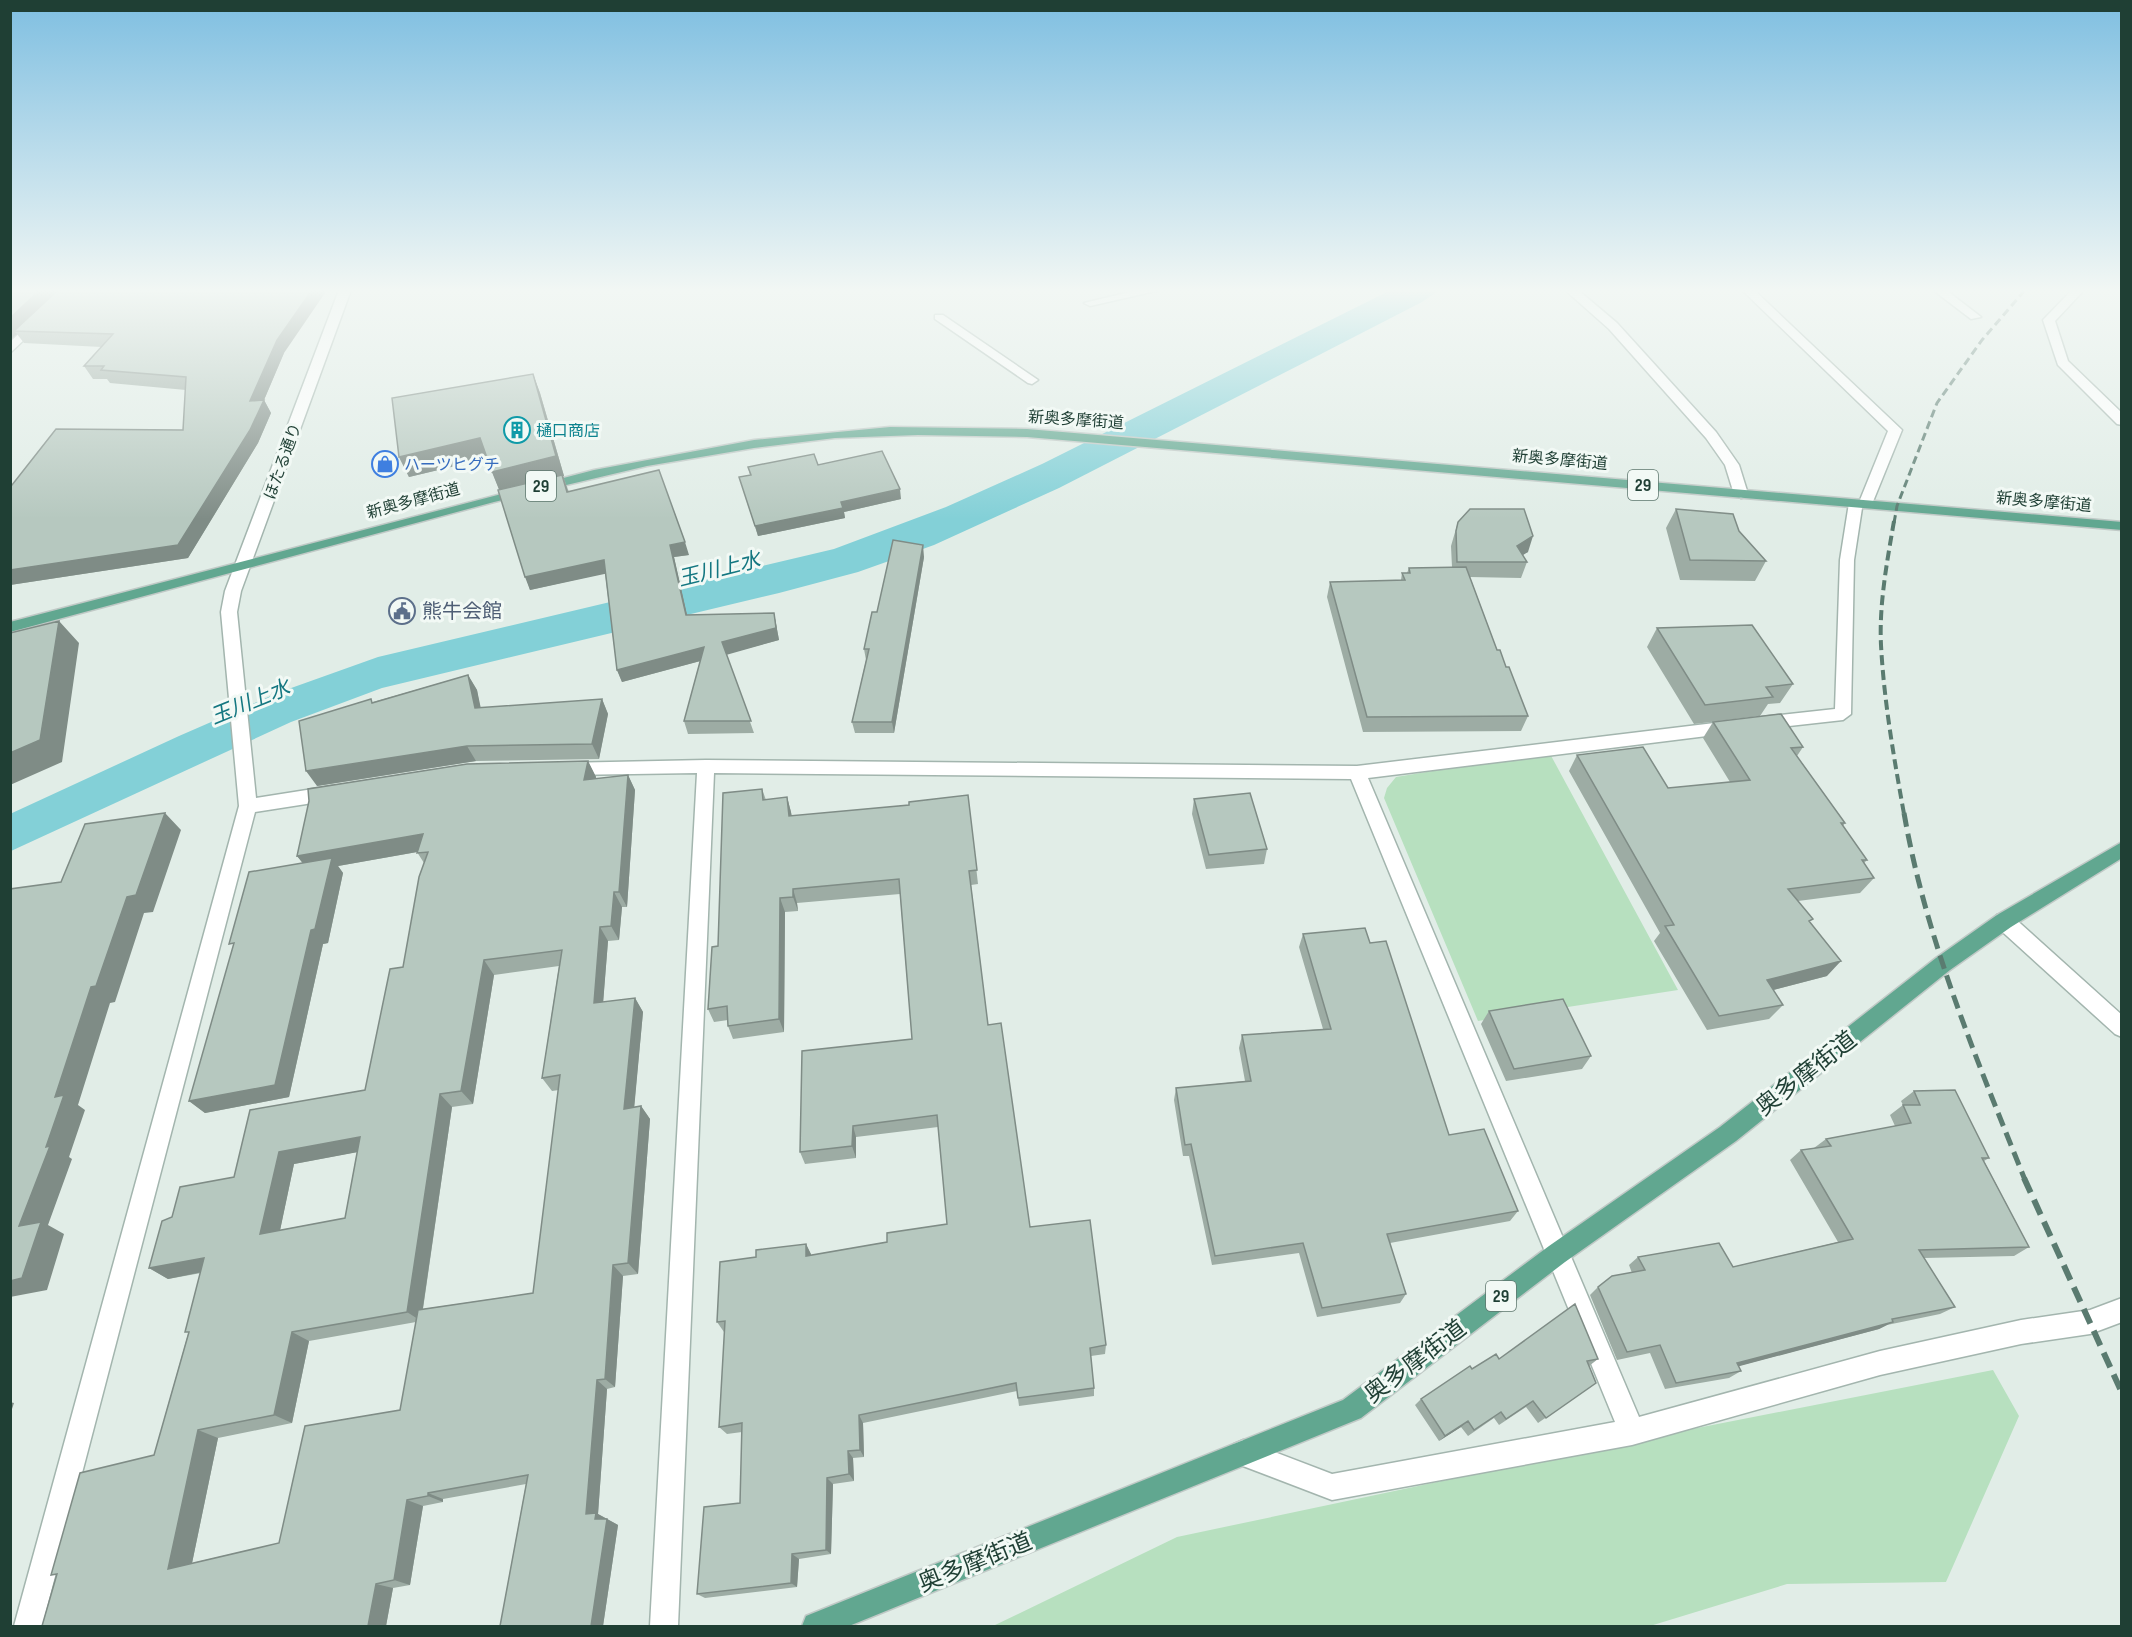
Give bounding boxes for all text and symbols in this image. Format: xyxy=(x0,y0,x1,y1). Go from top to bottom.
street label: 新奥多摩街道 xyxy=(1027,408,1124,433)
building icon: 樋口商店 xyxy=(502,415,532,445)
street label: ほたる通り xyxy=(261,421,306,502)
place label: 樋口商店 xyxy=(536,422,600,441)
street label: 新奥多摩街道 xyxy=(1511,447,1609,474)
shop icon: ハーツヒグチ xyxy=(370,449,400,479)
place label: ハーツヒグチ xyxy=(404,456,500,475)
road number: 29 xyxy=(1628,470,1658,500)
road number: 29 xyxy=(526,471,556,501)
street label: 新奥多摩街道 xyxy=(365,480,462,523)
street label: 新奥多摩街道 xyxy=(1995,489,2093,516)
water label: 玉川上水 xyxy=(675,547,765,592)
public building icon: 熊牛会館 xyxy=(387,596,417,626)
place label: 熊牛会館 xyxy=(422,600,502,624)
water label: 玉川上水 xyxy=(207,674,296,730)
street label: 奥多摩街道 xyxy=(1750,1025,1863,1122)
road number: 29 xyxy=(1486,1281,1516,1311)
street label: 奥多摩街道 xyxy=(1359,1314,1472,1409)
street label: 奥多摩街道 xyxy=(914,1527,1036,1598)

